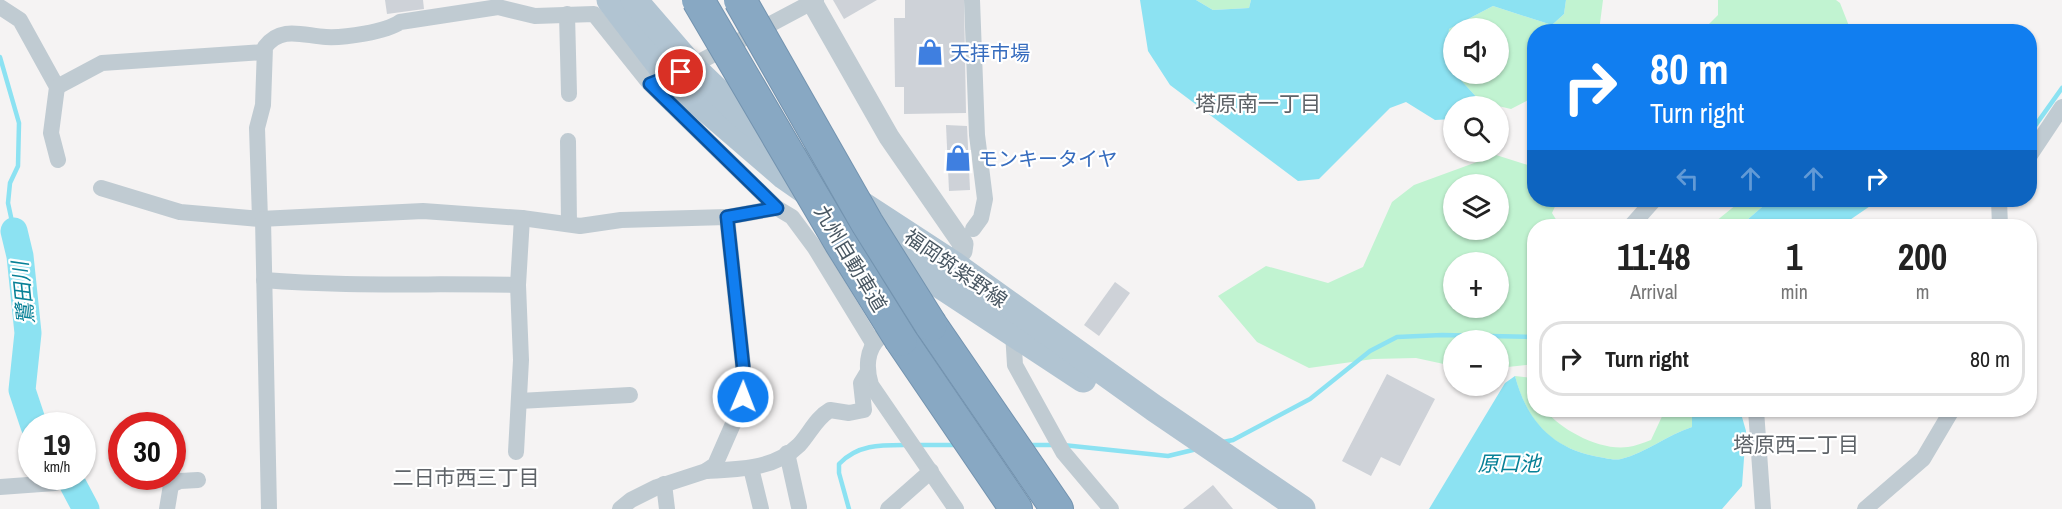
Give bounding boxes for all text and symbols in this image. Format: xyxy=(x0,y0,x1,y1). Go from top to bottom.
map controls xyxy=(1443,18,1509,396)
button: sound xyxy=(1443,18,1509,84)
shop icon: 天拝市場 xyxy=(915,37,945,67)
place label: 天拝市場 xyxy=(950,39,1030,66)
text: 80 m xyxy=(1650,41,1729,97)
pin xyxy=(655,46,706,97)
icon: right xyxy=(1551,48,1629,126)
icon: arrive xyxy=(664,55,697,88)
district label: 塔原南一丁目 xyxy=(1195,89,1321,118)
text: Turn right xyxy=(1650,95,1744,131)
button: search xyxy=(1443,96,1509,162)
shop icon: モンキータイヤ xyxy=(943,143,973,173)
place label: モンキータイヤ xyxy=(978,145,1117,172)
icon: left xyxy=(1671,162,1704,195)
icon: ahead xyxy=(1734,162,1767,195)
icon: ahead xyxy=(1797,162,1830,195)
icon: right xyxy=(1860,162,1893,195)
button: layers xyxy=(1443,174,1509,240)
street label: 九州自動車道 xyxy=(809,200,893,316)
street label: 福岡筑紫野線 xyxy=(899,223,1013,313)
text: 11:48 xyxy=(1617,233,1691,281)
text: 1 xyxy=(1786,233,1803,281)
text: 200 xyxy=(1898,233,1947,281)
button: + xyxy=(1443,252,1509,318)
water label: 鷺田川 xyxy=(5,258,41,326)
text: Arrival xyxy=(1630,278,1678,305)
text: min xyxy=(1781,278,1808,305)
text: m xyxy=(1916,278,1929,305)
button: − xyxy=(1443,330,1509,396)
icon: right xyxy=(1554,342,1587,375)
text: Turn right xyxy=(1605,344,1689,374)
text: 80 m xyxy=(1970,344,2010,374)
position arrow xyxy=(711,365,775,429)
speed limit sign: 30 xyxy=(108,412,186,490)
text: 19 xyxy=(43,424,71,464)
district label: 塔原西二丁目 xyxy=(1733,430,1859,459)
water label: 原口池 xyxy=(1478,449,1542,478)
text: km/h xyxy=(44,456,70,477)
district label: 二日市西三丁目 xyxy=(393,463,540,492)

